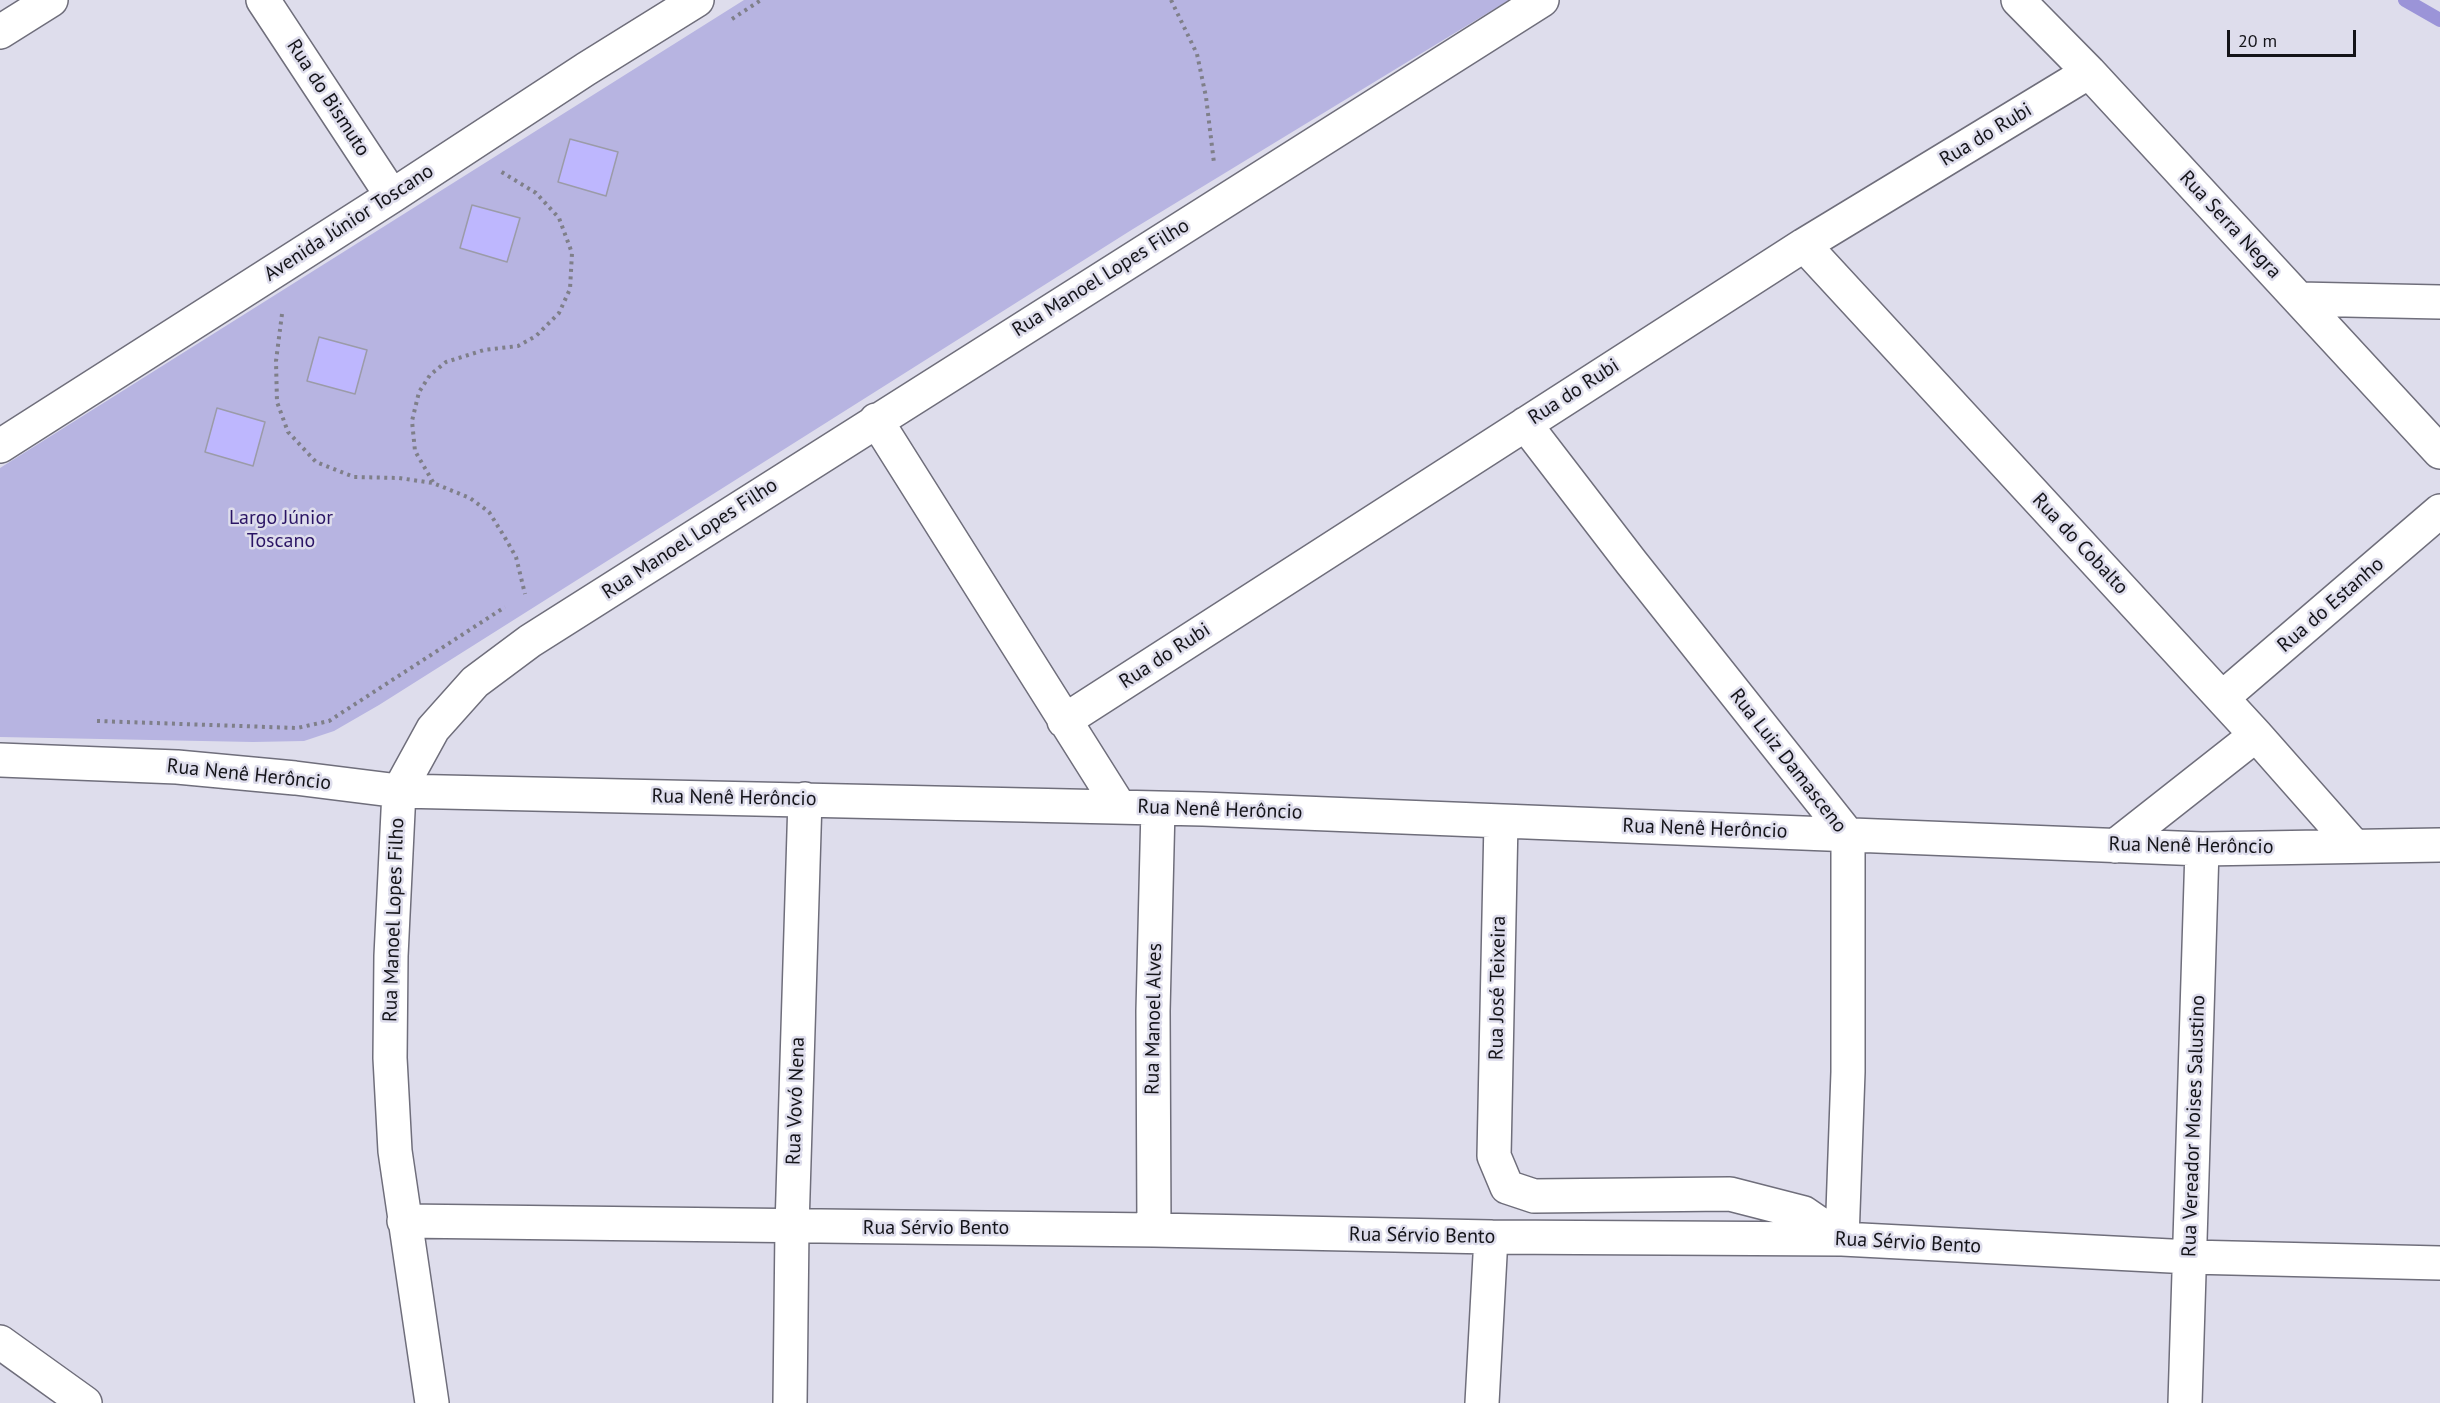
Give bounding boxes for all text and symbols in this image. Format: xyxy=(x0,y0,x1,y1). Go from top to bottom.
scale bar xyxy=(2230,18,2359,56)
text: 20 m xyxy=(2238,29,2277,52)
street label: Rua do Bismuto xyxy=(281,35,375,161)
street label: Rua do Rubi xyxy=(1936,98,2036,172)
street label: Avenida Júnior Toscano xyxy=(260,159,438,287)
street label: Rua Serra Negra xyxy=(2174,166,2286,284)
street label: Rua Manoel Lopes Filho xyxy=(1008,214,1194,342)
street label: Rua do Rubi xyxy=(1524,354,1624,430)
street label: Rua Manoel Lopes Filho xyxy=(598,473,782,605)
street label: Rua do Cobalto xyxy=(2027,488,2133,600)
park label: Largo Júnior Toscano xyxy=(229,506,333,553)
street label: Rua do Estanho xyxy=(2273,552,2389,658)
street label: Rua do Rubi xyxy=(1115,618,1215,694)
street label: Rua Luiz Damasceno xyxy=(1724,684,1852,838)
street label: Rua Nenê Herôncio xyxy=(166,754,332,796)
street label: Rua Nenê Herôncio xyxy=(651,785,817,811)
street label: Rua Nenê Herôncio xyxy=(1137,795,1303,825)
street label: Rua Nenê Herôncio xyxy=(1622,814,1788,844)
street label: Rua Manoel Lopes Filho xyxy=(378,817,410,1023)
street label: Rua Nenê Herôncio xyxy=(2108,833,2274,859)
street label: Rua José Teixeira xyxy=(1485,916,1511,1060)
street label: Rua Manoel Alves xyxy=(1141,943,1167,1095)
street label: Rua Vereador Moises Salustino xyxy=(2177,995,2211,1257)
street label: Rua Vovó Nena xyxy=(782,1036,810,1166)
street label: Rua Sérvio Bento xyxy=(863,1216,1009,1240)
street label: Rua Sérvio Bento xyxy=(1349,1223,1495,1249)
street label: Rua Sérvio Bento xyxy=(1834,1227,1982,1259)

